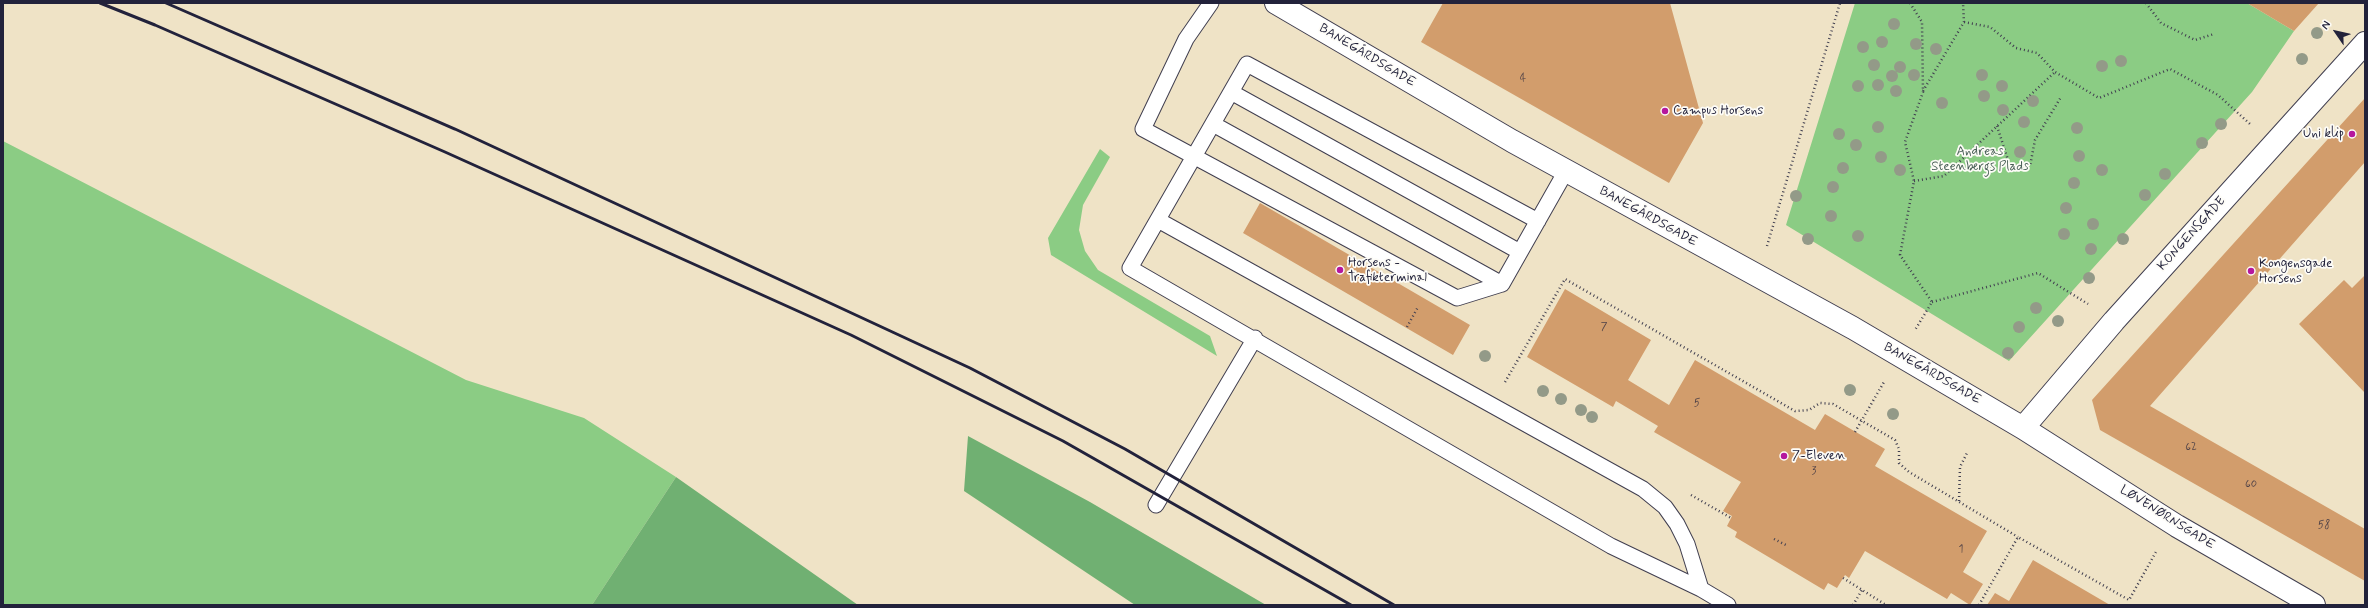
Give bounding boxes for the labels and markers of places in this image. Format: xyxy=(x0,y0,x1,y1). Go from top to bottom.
place label: Campus Horsens xyxy=(1673,103,1763,119)
marker: Campus Horsens xyxy=(1660,106,1670,116)
place label: Uni klip xyxy=(2303,126,2344,142)
marker: Uni klip xyxy=(2347,129,2357,139)
place label: Horsens - Trafikterminal xyxy=(1348,255,1427,286)
place label: Kongensgade Horsens xyxy=(2259,256,2332,287)
marker: Horsens - Trafikterminal xyxy=(1335,265,1345,275)
marker: Kongensgade Horsens xyxy=(2246,266,2256,276)
place label: 7-Eleven xyxy=(1792,448,1845,464)
marker: 7-Eleven xyxy=(1779,451,1789,461)

